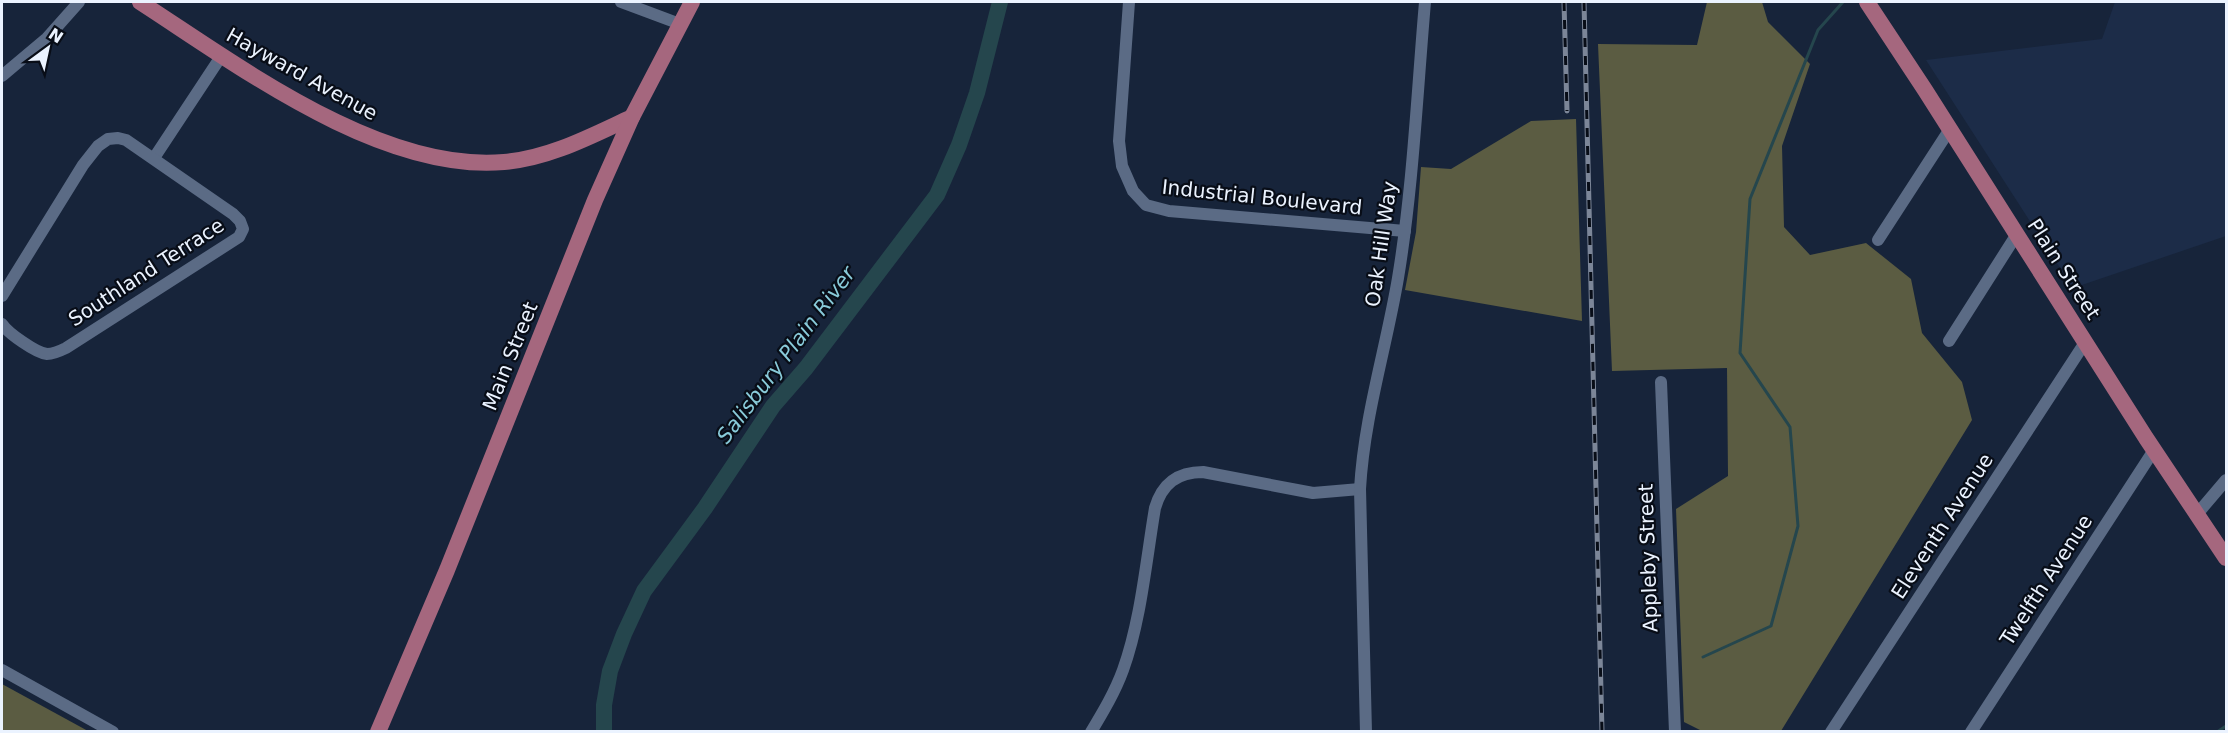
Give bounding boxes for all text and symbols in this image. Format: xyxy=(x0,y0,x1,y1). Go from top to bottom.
north arrow xyxy=(18,18,78,78)
street label: Hayward Avenue xyxy=(222,23,382,125)
text: N xyxy=(45,24,67,47)
street label: Industrial Boulevard xyxy=(1161,175,1363,219)
street label: Oak Hill Way xyxy=(1360,179,1402,308)
street label: Southland Terrace xyxy=(64,213,228,331)
street label: Plain Street xyxy=(2023,214,2106,324)
water label: Salisbury Plain River xyxy=(712,261,861,448)
street label: Main Street xyxy=(477,298,543,414)
street label: Eleventh Avenue xyxy=(1886,449,1998,603)
street label: Appleby Street xyxy=(1633,483,1663,633)
street label: Twelfth Avenue xyxy=(1994,510,2097,651)

